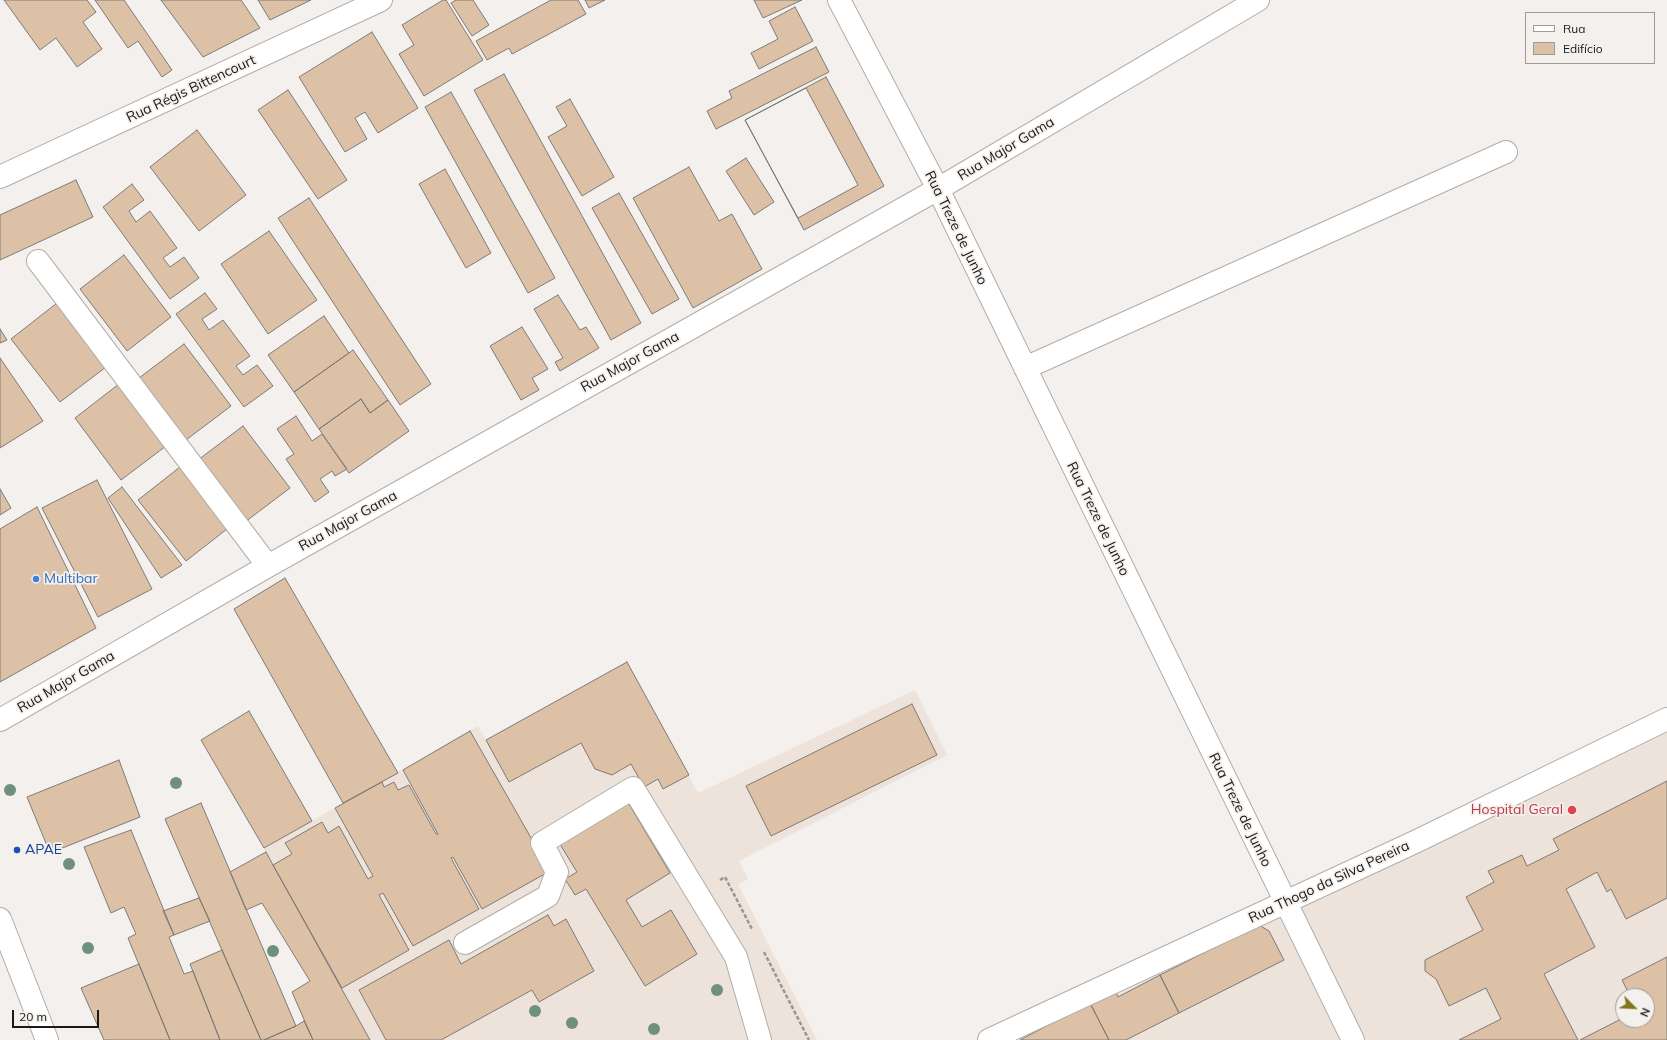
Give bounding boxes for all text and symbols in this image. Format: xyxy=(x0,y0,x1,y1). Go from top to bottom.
legend xyxy=(1525,12,1655,64)
text: Rua xyxy=(1563,21,1585,36)
text: Edifício xyxy=(1563,41,1603,56)
street label: Rua Régis Bittencourt xyxy=(124,52,258,126)
street label: Rua Major Gama xyxy=(955,114,1057,184)
street label: Rua Treze de Junho xyxy=(921,168,991,288)
street label: Rua Major Gama xyxy=(578,328,682,396)
street label: Rua Treze de Junho xyxy=(1063,459,1133,579)
street label: Rua Major Gama xyxy=(296,487,400,555)
place label: Multibar xyxy=(44,571,98,587)
marker: Multibar xyxy=(31,574,41,584)
street label: Rua Major Gama xyxy=(14,647,118,717)
street label: Rua Treze de Junho xyxy=(1205,750,1275,870)
place label: Hospital Geral xyxy=(1471,802,1563,818)
marker: Hospital Geral xyxy=(1566,804,1578,816)
street label: Rua Thogo da Silva Pereira xyxy=(1246,837,1412,927)
place label: APAE xyxy=(25,842,62,858)
marker: APAE xyxy=(12,845,22,855)
north arrow xyxy=(1615,988,1655,1028)
scale bar xyxy=(14,1002,101,1028)
text: N xyxy=(1637,1006,1653,1019)
text: 20 m xyxy=(19,1009,47,1024)

